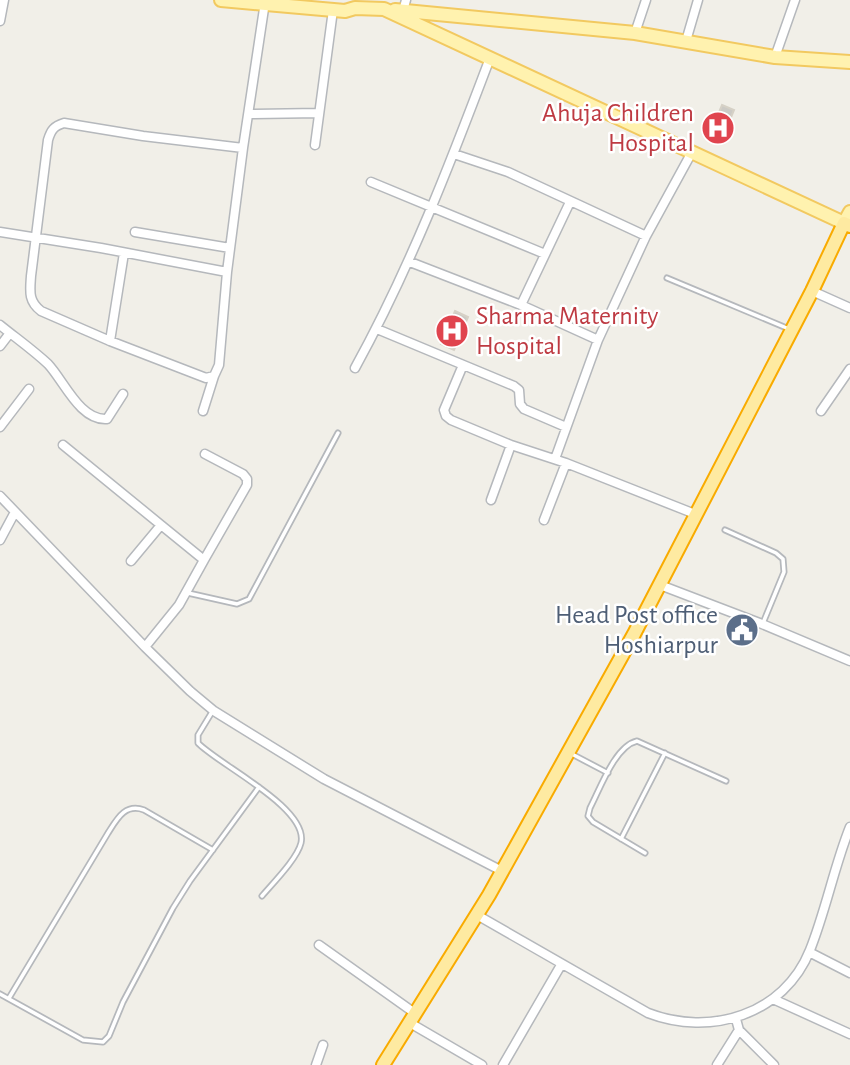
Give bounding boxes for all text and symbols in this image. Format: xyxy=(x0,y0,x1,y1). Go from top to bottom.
place label: Ahuja Children Hospital xyxy=(542,100,694,156)
hospital icon: Ahuja Children Hospital xyxy=(699,109,737,147)
place label: Sharma Maternity Hospital xyxy=(476,303,658,359)
hospital icon: Sharma Maternity Hospital xyxy=(433,312,471,350)
place label: Head Post office Hoshiarpur xyxy=(555,602,719,658)
public building icon: Head Post office Hoshiarpur xyxy=(723,611,761,649)

